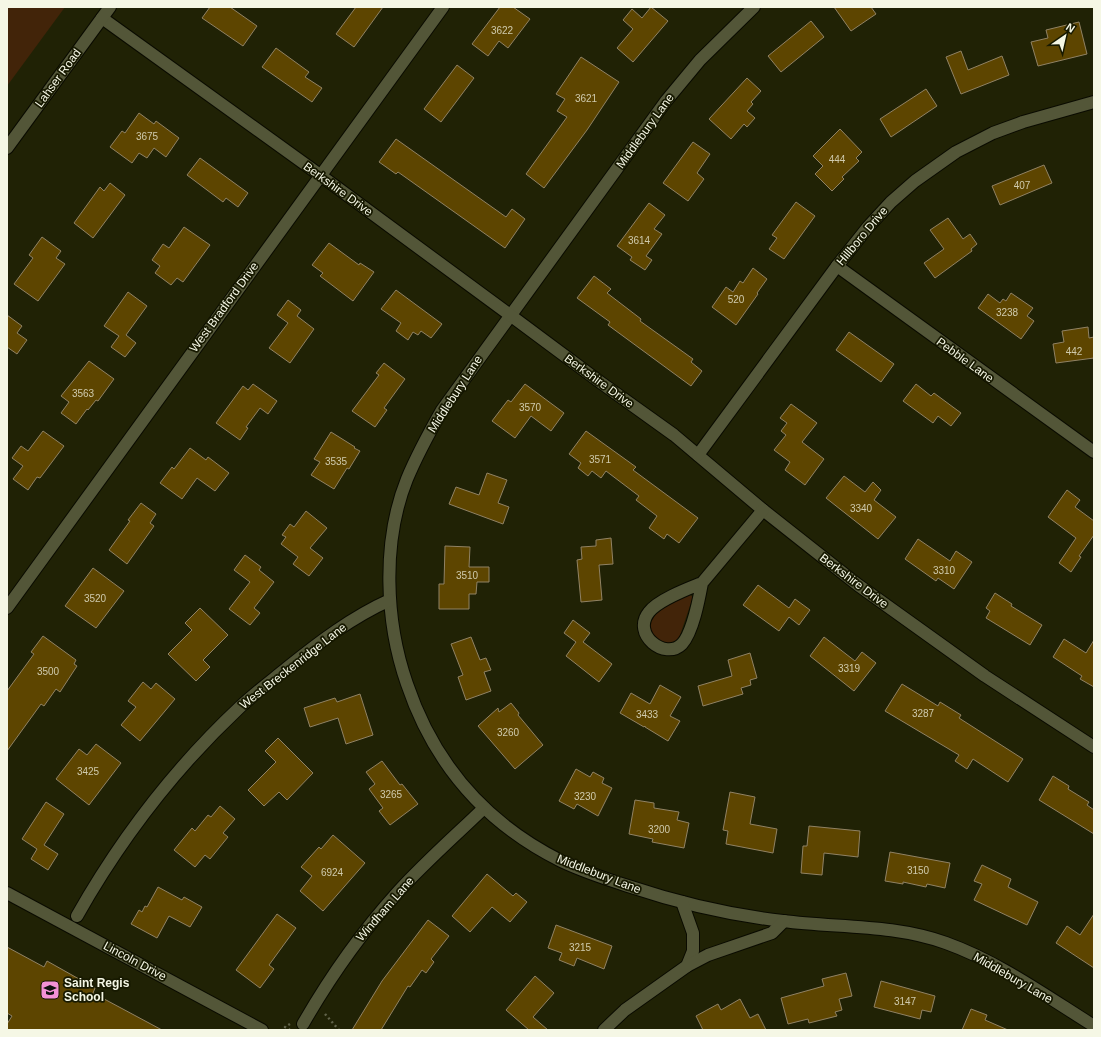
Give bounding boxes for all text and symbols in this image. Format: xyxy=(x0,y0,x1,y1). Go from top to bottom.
north arrow xyxy=(1045,16,1085,56)
text: N xyxy=(1064,21,1077,35)
house number: 3622 xyxy=(491,25,514,36)
street label: Lahser Road xyxy=(32,46,84,110)
street label: Middlebury Lane xyxy=(613,91,677,171)
house number: 3621 xyxy=(575,93,598,104)
house number: 3675 xyxy=(136,131,159,142)
house number: 444 xyxy=(829,154,846,165)
street label: Berkshire Drive xyxy=(301,159,376,219)
house number: 407 xyxy=(1014,180,1031,191)
street label: Hillboro Drive xyxy=(833,204,891,268)
house number: 3614 xyxy=(628,235,651,246)
street label: West Bradford Drive xyxy=(187,259,262,355)
house number: 520 xyxy=(728,294,745,305)
house number: 3238 xyxy=(996,307,1019,318)
street label: Pebble Lane xyxy=(934,335,997,386)
house number: 442 xyxy=(1066,346,1083,357)
street label: Berkshire Drive xyxy=(562,351,637,411)
street label: Middlebury Lane xyxy=(425,353,485,435)
house number: 3563 xyxy=(72,388,95,399)
house number: 3570 xyxy=(519,402,542,413)
house number: 3571 xyxy=(589,454,612,465)
house number: 3535 xyxy=(325,456,348,467)
house number: 3340 xyxy=(850,503,873,514)
street label: Berkshire Drive xyxy=(817,551,891,611)
house number: 3310 xyxy=(933,565,956,576)
house number: 3510 xyxy=(456,570,479,581)
house number: 3520 xyxy=(84,593,107,604)
street label: West Breckenridge Lane xyxy=(237,620,349,712)
house number: 3319 xyxy=(838,663,861,674)
house number: 3500 xyxy=(37,666,60,677)
house number: 3287 xyxy=(912,708,935,719)
house number: 3433 xyxy=(636,709,659,720)
house number: 3260 xyxy=(497,727,520,738)
house number: 3425 xyxy=(77,766,100,777)
house number: 3265 xyxy=(380,789,403,800)
house number: 3230 xyxy=(574,791,597,802)
house number: 3200 xyxy=(648,824,671,835)
street label: Middlebury Lane xyxy=(555,852,643,897)
house number: 3150 xyxy=(907,865,930,876)
house number: 6924 xyxy=(321,867,344,878)
street label: Windham Lane xyxy=(353,874,417,944)
street label: Lincoln Drive xyxy=(101,939,169,984)
house number: 3215 xyxy=(569,942,592,953)
street label: Middlebury Lane xyxy=(971,950,1055,1006)
place label: Saint Regis School xyxy=(64,976,130,1004)
school or university icon: Saint Regis School xyxy=(39,979,61,1001)
house number: 3147 xyxy=(894,996,917,1007)

